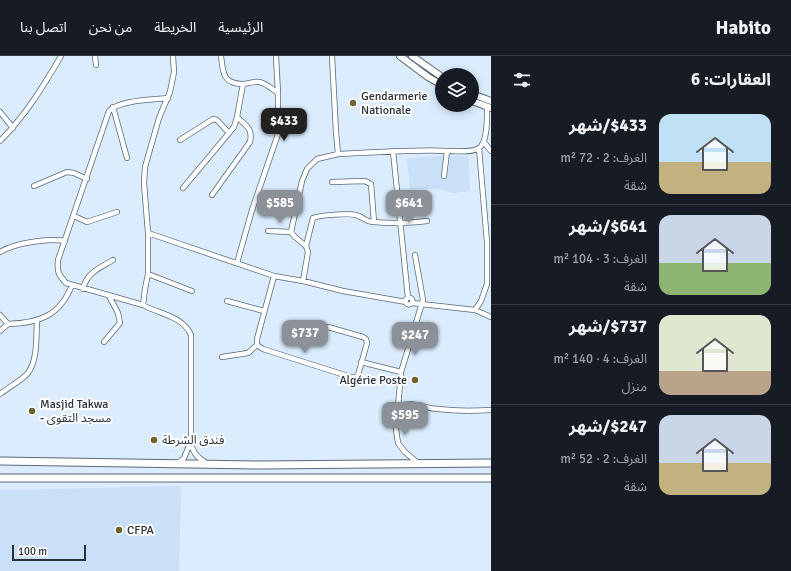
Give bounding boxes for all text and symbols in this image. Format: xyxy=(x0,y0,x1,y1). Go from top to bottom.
text: Habito xyxy=(716,16,771,40)
text: اتصل بنا xyxy=(20,19,67,36)
text: من نحن xyxy=(89,19,132,36)
text: الخريطة xyxy=(154,19,196,36)
text: الرئيسية xyxy=(218,19,263,36)
map controls xyxy=(435,68,479,112)
button: layers xyxy=(435,68,479,112)
icon: filters xyxy=(511,69,533,91)
text: العقارات: 6 xyxy=(691,69,771,90)
place label: Gendarmerie Nationale xyxy=(361,89,428,118)
marker: Gendarmerie Nationale xyxy=(348,98,358,108)
pin: $433 xyxy=(260,108,308,142)
text: $433 xyxy=(270,113,298,129)
text: $433/شهر xyxy=(569,115,647,136)
icon: home xyxy=(691,130,739,178)
text: الغرف: 2 · 72 m² xyxy=(560,150,647,166)
text: شقة xyxy=(624,178,647,194)
pin: $585 xyxy=(256,190,304,224)
pin: $641 xyxy=(385,190,433,224)
text: $585 xyxy=(266,195,294,211)
text: $641 xyxy=(395,195,423,211)
text: $641/شهر xyxy=(569,216,647,237)
icon: home xyxy=(691,231,739,279)
text: الغرف: 3 · 104 m² xyxy=(553,251,647,267)
text: شقة xyxy=(624,279,647,295)
text: $737/شهر xyxy=(569,316,647,337)
pin: $737 xyxy=(281,320,329,354)
pin: $247 xyxy=(391,322,439,356)
text: $737 xyxy=(291,325,319,341)
text: $247 xyxy=(401,327,429,343)
icon: home xyxy=(691,331,739,379)
text: الغرف: 4 · 140 m² xyxy=(553,351,647,367)
place label: Algérie Poste xyxy=(339,373,407,388)
marker: Algérie Poste xyxy=(410,375,420,385)
text: منزل xyxy=(622,379,647,395)
place label: Masjid Takwa - مسجد التقوى xyxy=(40,397,111,426)
pin: $595 xyxy=(381,402,429,436)
marker: Masjid Takwa - مسجد التقوى xyxy=(27,406,37,416)
text: $595 xyxy=(391,407,419,423)
text: $247/شهر xyxy=(569,416,647,437)
icon: home xyxy=(691,431,739,479)
place label: فندق الشرطة xyxy=(162,433,224,448)
marker: فندق الشرطة xyxy=(149,435,159,445)
text: الغرف: 2 · 52 m² xyxy=(560,451,647,467)
text: شقة xyxy=(624,479,647,495)
place label: CFPA xyxy=(127,523,155,538)
marker: CFPA xyxy=(114,525,124,535)
scale bar xyxy=(12,543,86,562)
text: 100 m xyxy=(18,545,47,558)

